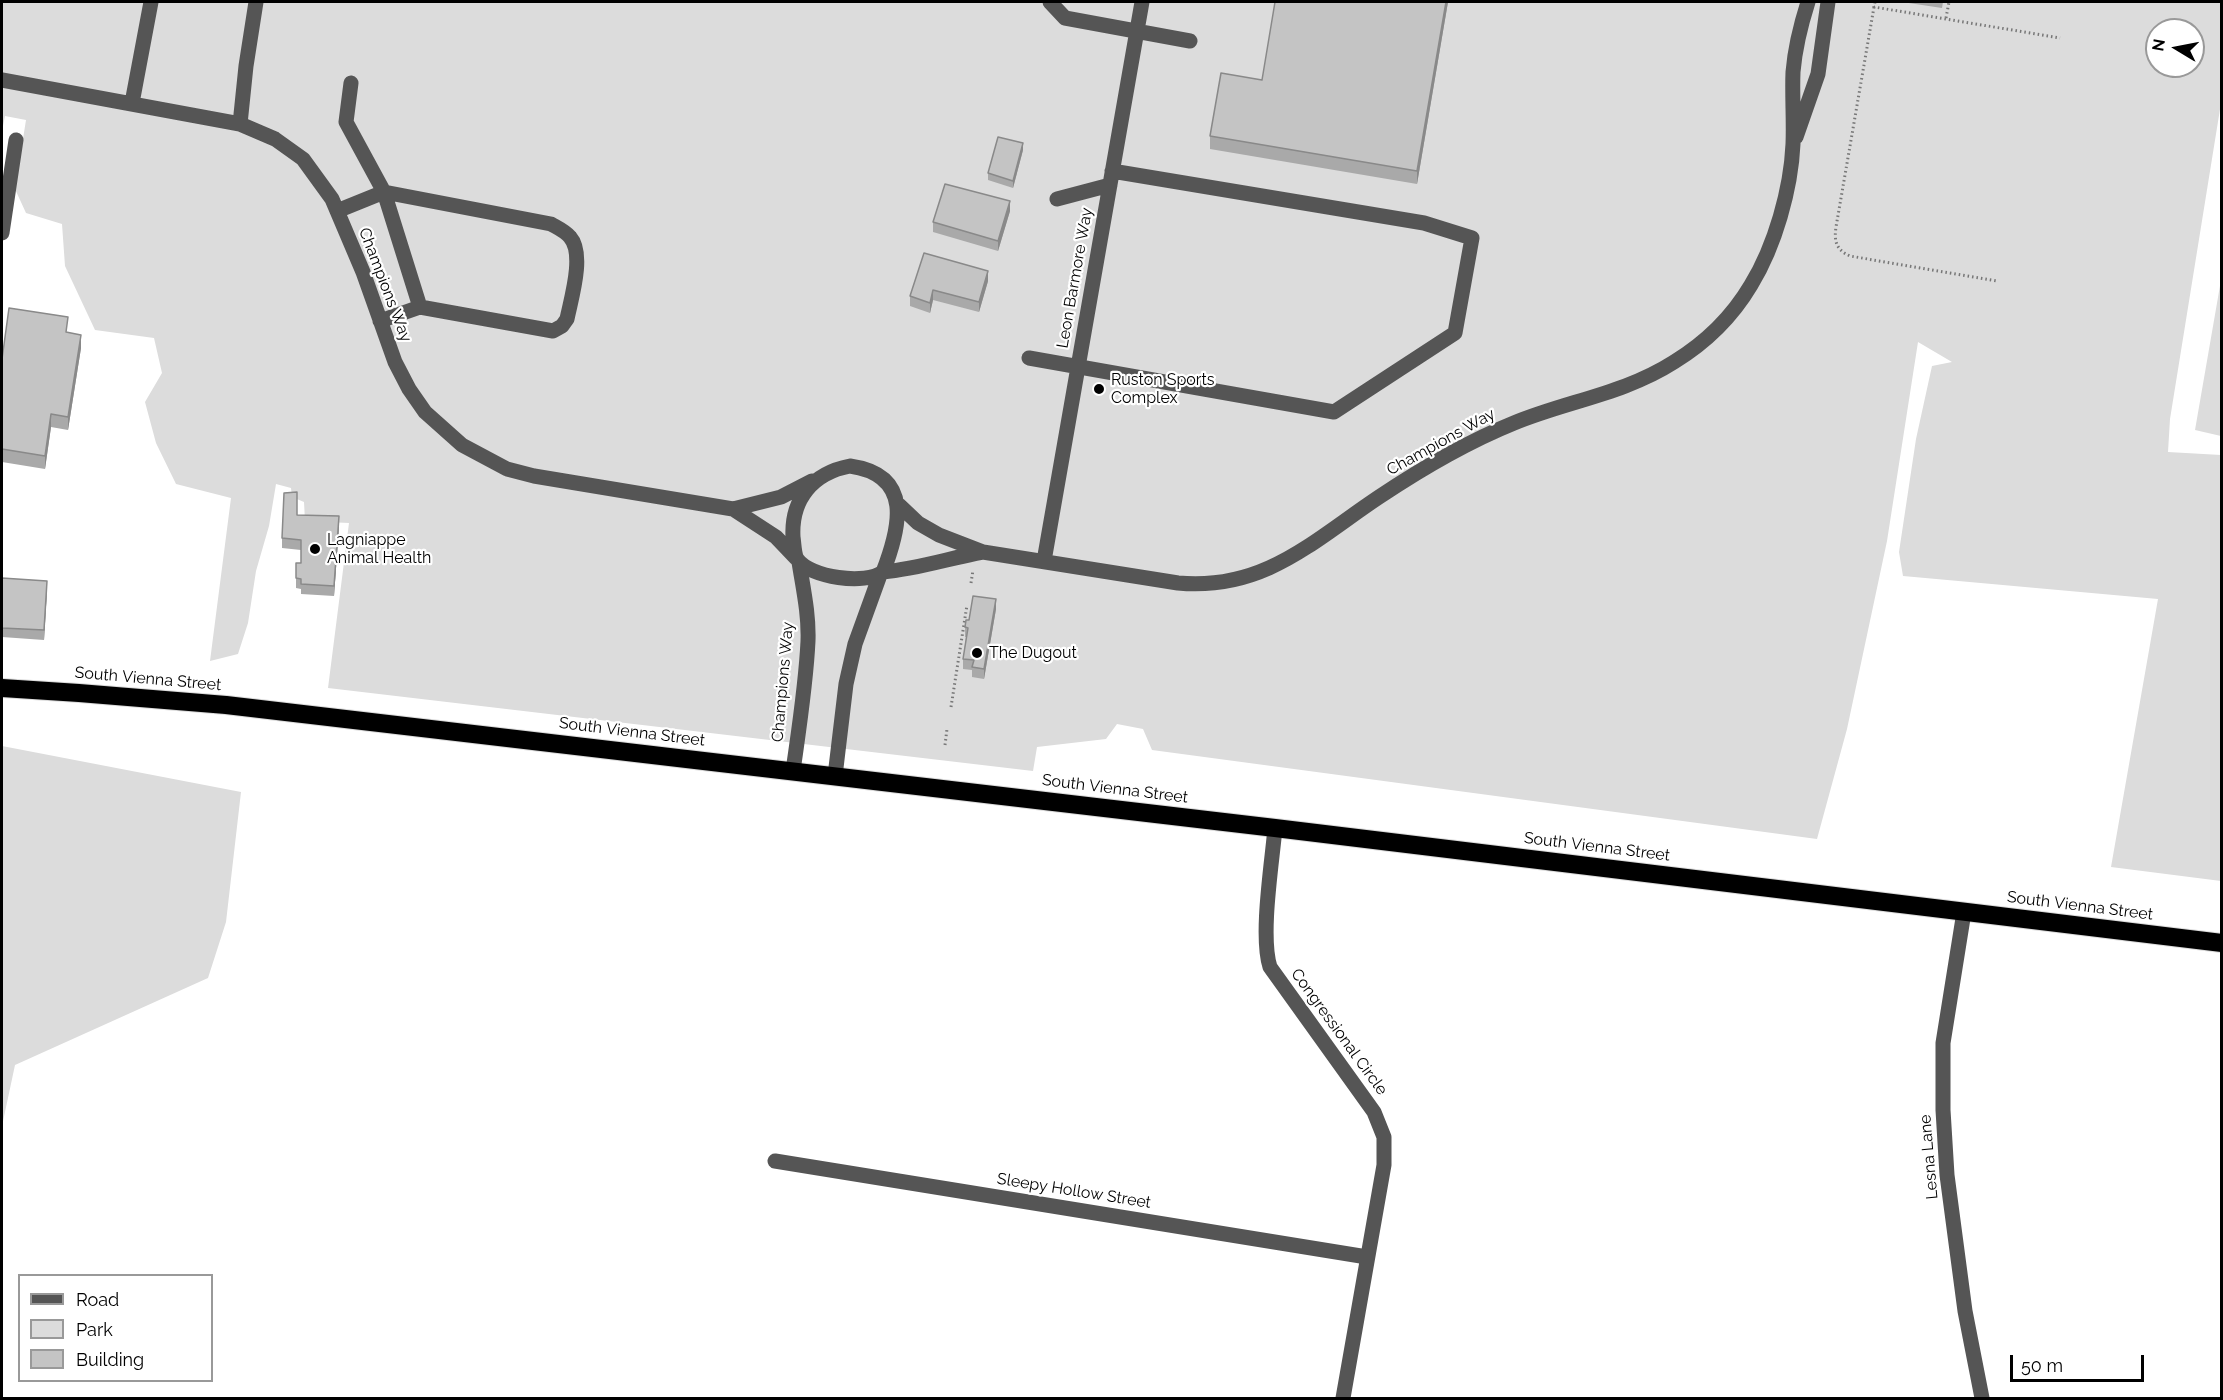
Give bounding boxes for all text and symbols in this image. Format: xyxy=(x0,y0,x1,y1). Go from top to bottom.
north arrow xyxy=(2145,18,2205,78)
text: N xyxy=(2148,37,2169,53)
street label: Leon Barmore Way xyxy=(1053,206,1097,350)
street label: Champions Way xyxy=(354,225,416,345)
place label: Ruston Sports Complex xyxy=(1111,370,1215,408)
marker: Ruston Sports Complex xyxy=(1092,382,1106,396)
street label: Champions Way xyxy=(1384,404,1498,480)
place label: Lagniappe Animal Health xyxy=(327,530,431,568)
marker: Lagniappe Animal Health xyxy=(308,542,322,556)
street label: Champions Way xyxy=(768,621,798,743)
place label: The Dugout xyxy=(989,643,1077,663)
marker: The Dugout xyxy=(970,646,984,660)
street label: South Vienna Street xyxy=(74,663,222,695)
street label: South Vienna Street xyxy=(558,714,706,750)
street label: South Vienna Street xyxy=(1041,771,1189,807)
street label: South Vienna Street xyxy=(1523,829,1671,865)
street label: South Vienna Street xyxy=(2006,888,2154,924)
street label: Congressional Circle xyxy=(1287,965,1391,1099)
street label: Lesna Lane xyxy=(1916,1114,1942,1200)
street label: Sleepy Hollow Street xyxy=(996,1169,1152,1213)
legend xyxy=(18,1274,213,1382)
text: Road xyxy=(76,1289,119,1310)
text: Park xyxy=(76,1319,113,1340)
scale bar xyxy=(2013,1343,2146,1381)
text: Building xyxy=(76,1349,144,1370)
text: 50 m xyxy=(2021,1355,2063,1376)

